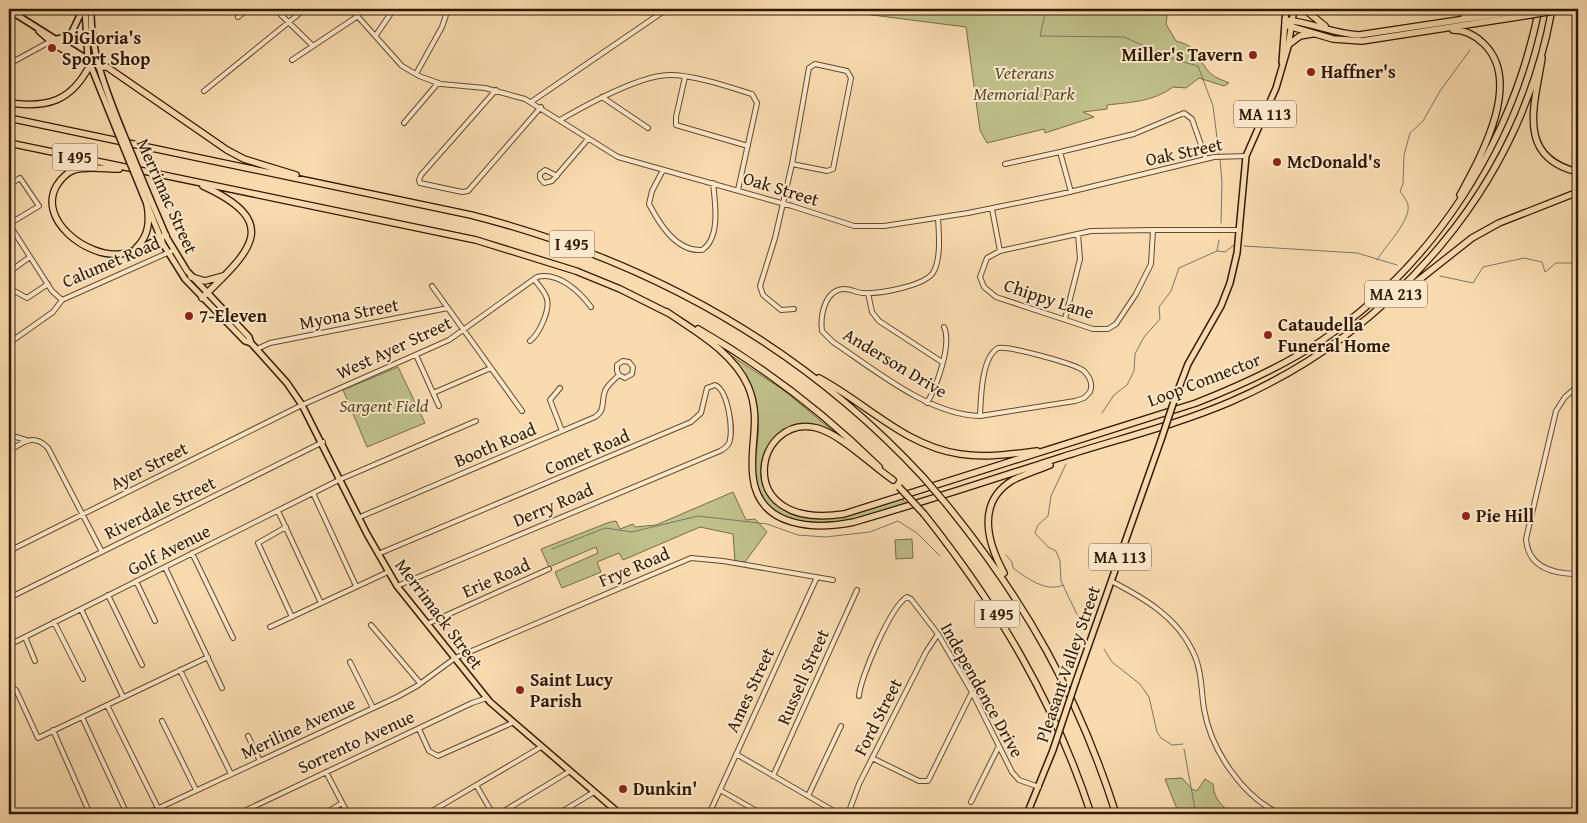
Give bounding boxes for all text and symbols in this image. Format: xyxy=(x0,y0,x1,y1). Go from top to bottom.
place label: DiGloria's Sport Shop xyxy=(62,24,150,72)
place label: Miller's Tavern xyxy=(1122,41,1243,68)
marker: DiGloria's Sport Shop xyxy=(46,42,58,54)
marker: Miller's Tavern xyxy=(1247,49,1259,61)
place label: Haffner's xyxy=(1321,58,1396,85)
park label: Veterans Memorial Park xyxy=(973,59,1075,107)
marker: Haffner's xyxy=(1305,66,1317,78)
road number: MA 113 xyxy=(1234,100,1296,128)
street label: Oak Street xyxy=(1143,130,1226,173)
street label: Merrimac Street xyxy=(130,134,205,258)
road number: I 495 xyxy=(52,144,98,170)
place label: McDonald's xyxy=(1287,148,1381,175)
marker: McDonald's xyxy=(1271,156,1283,168)
street label: Oak Street xyxy=(740,164,823,213)
street label: Calumet Road xyxy=(58,229,164,294)
road number: I 495 xyxy=(550,230,594,258)
street label: Chippy Lane xyxy=(1001,271,1098,326)
road number: MA 213 xyxy=(1365,280,1427,308)
street label: Myona Street xyxy=(297,291,402,336)
place label: 7-Eleven xyxy=(199,302,268,329)
street label: West Ayer Street xyxy=(332,309,457,386)
marker: 7-Eleven xyxy=(183,310,195,322)
place label: Cataudella Funeral Home xyxy=(1278,311,1390,359)
street label: Anderson Drive xyxy=(838,321,952,404)
marker: Cataudella Funeral Home xyxy=(1262,329,1274,341)
street label: Loop Connector xyxy=(1143,345,1265,414)
park label: Sargent Field xyxy=(339,392,429,419)
street label: Booth Road xyxy=(450,415,540,474)
street label: Comet Road xyxy=(540,421,634,482)
street label: Ayer Street xyxy=(105,434,193,497)
street label: Riverdale Street xyxy=(100,469,221,546)
street label: Derry Road xyxy=(508,475,597,534)
place label: Pie Hill xyxy=(1476,502,1534,529)
marker: Pie Hill xyxy=(1460,510,1472,522)
street label: Golf Avenue xyxy=(123,517,215,582)
street label: Frye Road xyxy=(594,539,674,594)
road number: MA 113 xyxy=(1089,544,1151,570)
street label: Erie Road xyxy=(458,550,534,604)
street label: Merrimack Street xyxy=(389,553,490,675)
street label: Pleasant Valley Street xyxy=(1028,581,1107,746)
road number: I 495 xyxy=(974,600,1020,628)
street label: Independence Drive xyxy=(934,617,1031,762)
street label: Russell Street xyxy=(769,624,836,729)
street label: Ames Street xyxy=(718,642,781,737)
place label: Saint Lucy Parish xyxy=(530,666,614,714)
street label: Ford Street xyxy=(847,673,909,760)
marker: Saint Lucy Parish xyxy=(514,684,526,696)
street label: Meriline Avenue xyxy=(236,689,360,766)
street label: Sorrento Avenue xyxy=(293,703,419,780)
place label: Dunkin' xyxy=(633,775,697,802)
marker: Dunkin' xyxy=(617,783,629,795)

